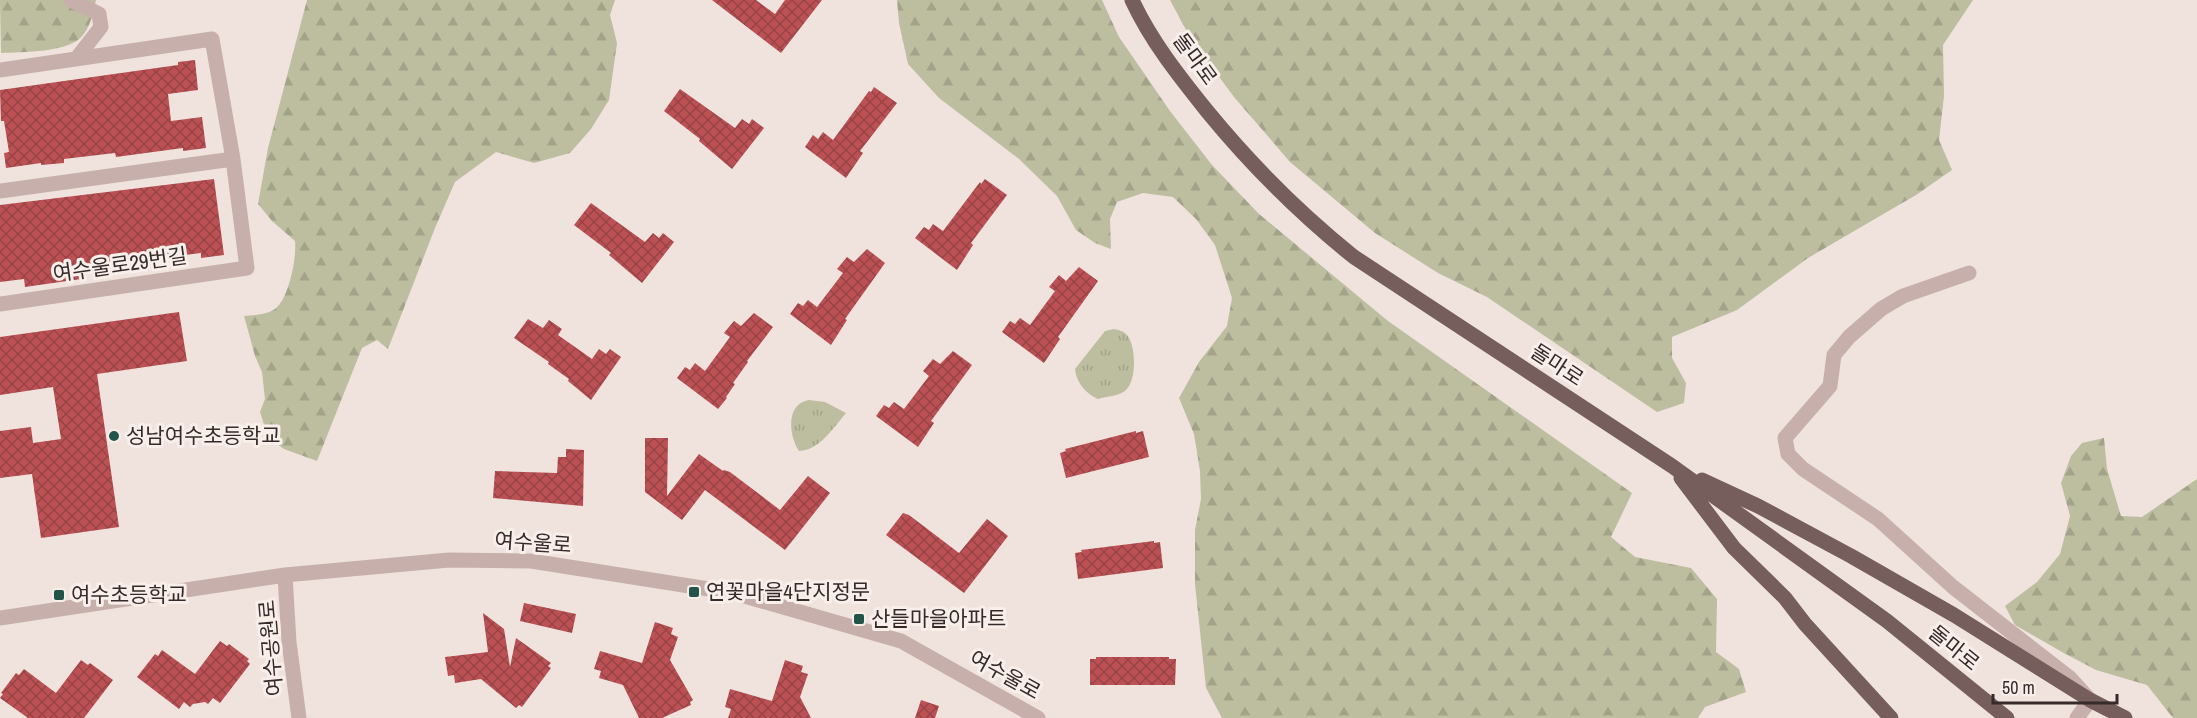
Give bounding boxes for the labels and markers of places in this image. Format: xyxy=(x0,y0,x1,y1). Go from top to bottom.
place label: 성남여수초등학교 xyxy=(126,421,281,450)
marker: 성남여수초등학교 xyxy=(107,429,121,443)
place label: 연꽃마을4단지정문 xyxy=(706,577,870,606)
place label: 여수초등학교 xyxy=(71,580,187,609)
marker: 연꽃마을4단지정문 xyxy=(687,585,701,599)
marker: 여수초등학교 xyxy=(52,588,66,602)
place label: 산들마을아파트 xyxy=(871,604,1006,633)
marker: 산들마을아파트 xyxy=(852,612,866,626)

